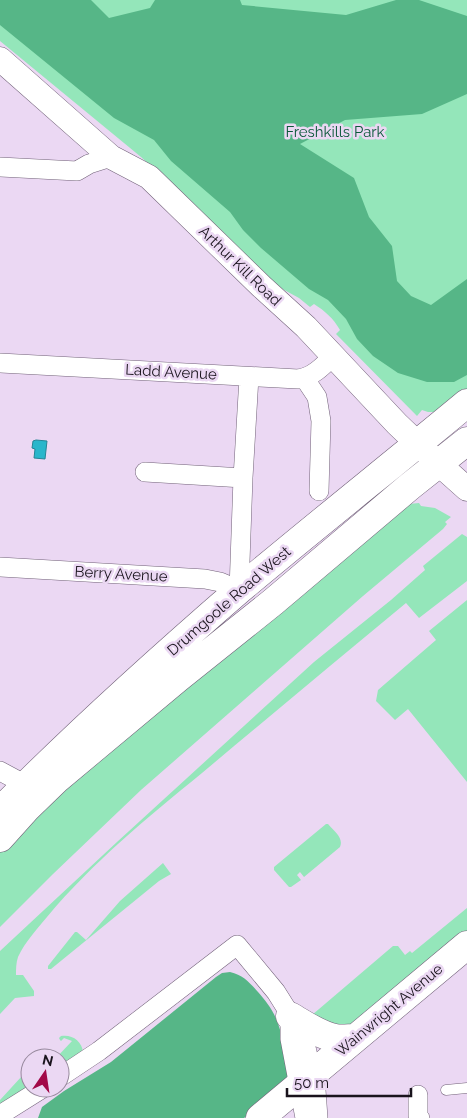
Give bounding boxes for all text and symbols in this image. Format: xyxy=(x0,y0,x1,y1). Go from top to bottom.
park label: Freshkills Park xyxy=(285,123,385,141)
street label: Arthur Kill Road xyxy=(195,222,285,310)
street label: Ladd Avenue xyxy=(125,361,217,383)
street label: Drumgoole Road West xyxy=(164,543,294,659)
street label: Berry Avenue xyxy=(74,563,168,585)
street label: Wainwright Avenue xyxy=(332,960,446,1060)
north arrow xyxy=(20,1048,70,1098)
text: N xyxy=(41,1051,55,1069)
scale bar xyxy=(287,1066,411,1098)
text: 50 m xyxy=(294,1074,329,1092)

